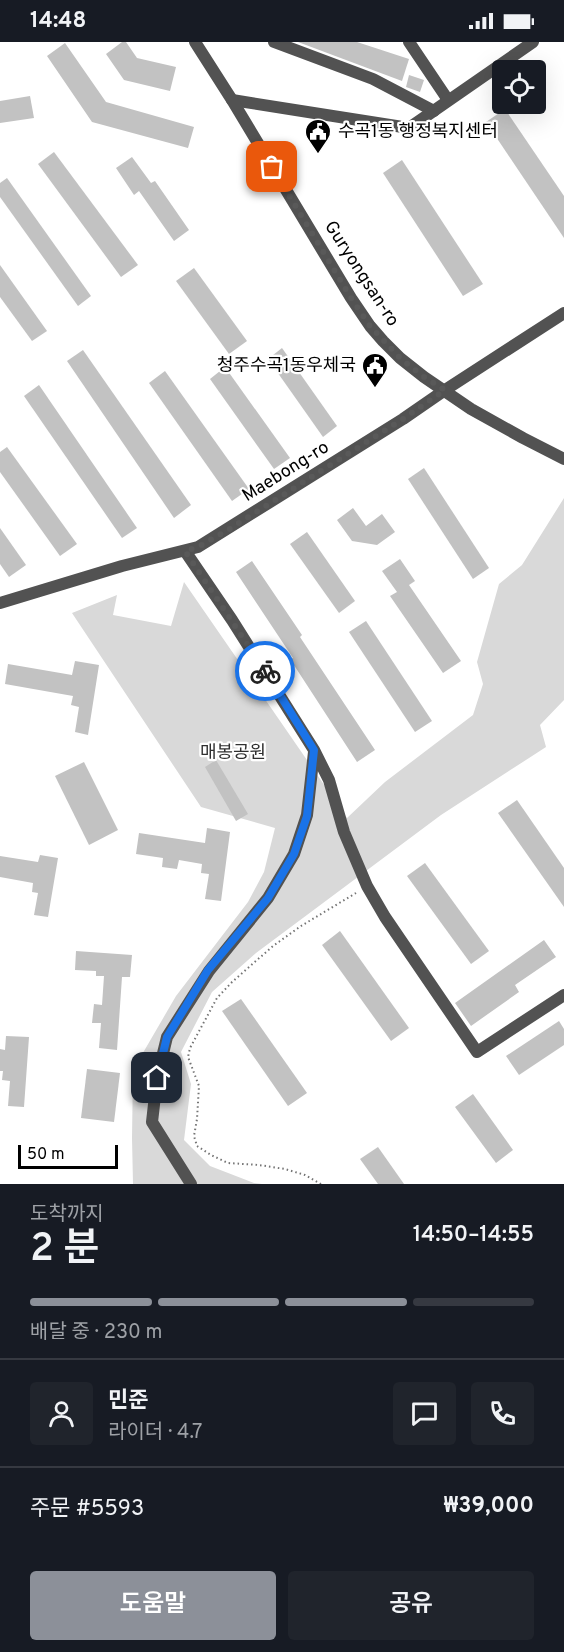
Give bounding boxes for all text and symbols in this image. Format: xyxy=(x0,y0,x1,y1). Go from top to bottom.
text: 14:48 xyxy=(30,8,86,35)
map controls xyxy=(492,60,546,114)
button: locate xyxy=(492,60,546,114)
public building icon: 수곡1동 행정복지센터 xyxy=(303,117,333,155)
place label: 수곡1동 행정복지센터 xyxy=(338,121,498,144)
pin xyxy=(246,141,297,192)
icon: bag xyxy=(255,150,288,183)
street label: Guryongsan-ro xyxy=(318,217,404,331)
public building icon: 청주수곡1동우체국 xyxy=(360,351,390,389)
place label: 청주수곡1동우체국 xyxy=(217,355,356,378)
street label: Maebong-ro xyxy=(238,436,334,508)
courier xyxy=(235,641,295,701)
icon: bike xyxy=(249,655,282,688)
park label: 매봉공원 xyxy=(200,742,266,765)
pin xyxy=(131,1052,182,1103)
icon: home xyxy=(140,1061,173,1094)
scale bar xyxy=(18,1142,118,1170)
text: 50 m xyxy=(27,1145,65,1165)
text: 도착까지 xyxy=(30,1202,104,1228)
text: 14:50–14:55 xyxy=(413,1222,534,1249)
text: 2 분 xyxy=(30,1226,99,1275)
text: 배달 중 · 230 m xyxy=(30,1320,162,1346)
button: person xyxy=(30,1382,93,1445)
button: chat xyxy=(393,1382,456,1445)
button: phone xyxy=(471,1382,534,1445)
text: 민준 xyxy=(108,1388,148,1415)
text: 라이더 · 4.7 xyxy=(108,1420,202,1446)
text: ₩39,000 xyxy=(444,1493,534,1520)
text: 주문 #5593 xyxy=(30,1496,144,1523)
button: 도움말 xyxy=(30,1571,276,1640)
button: 공유 xyxy=(288,1571,534,1640)

